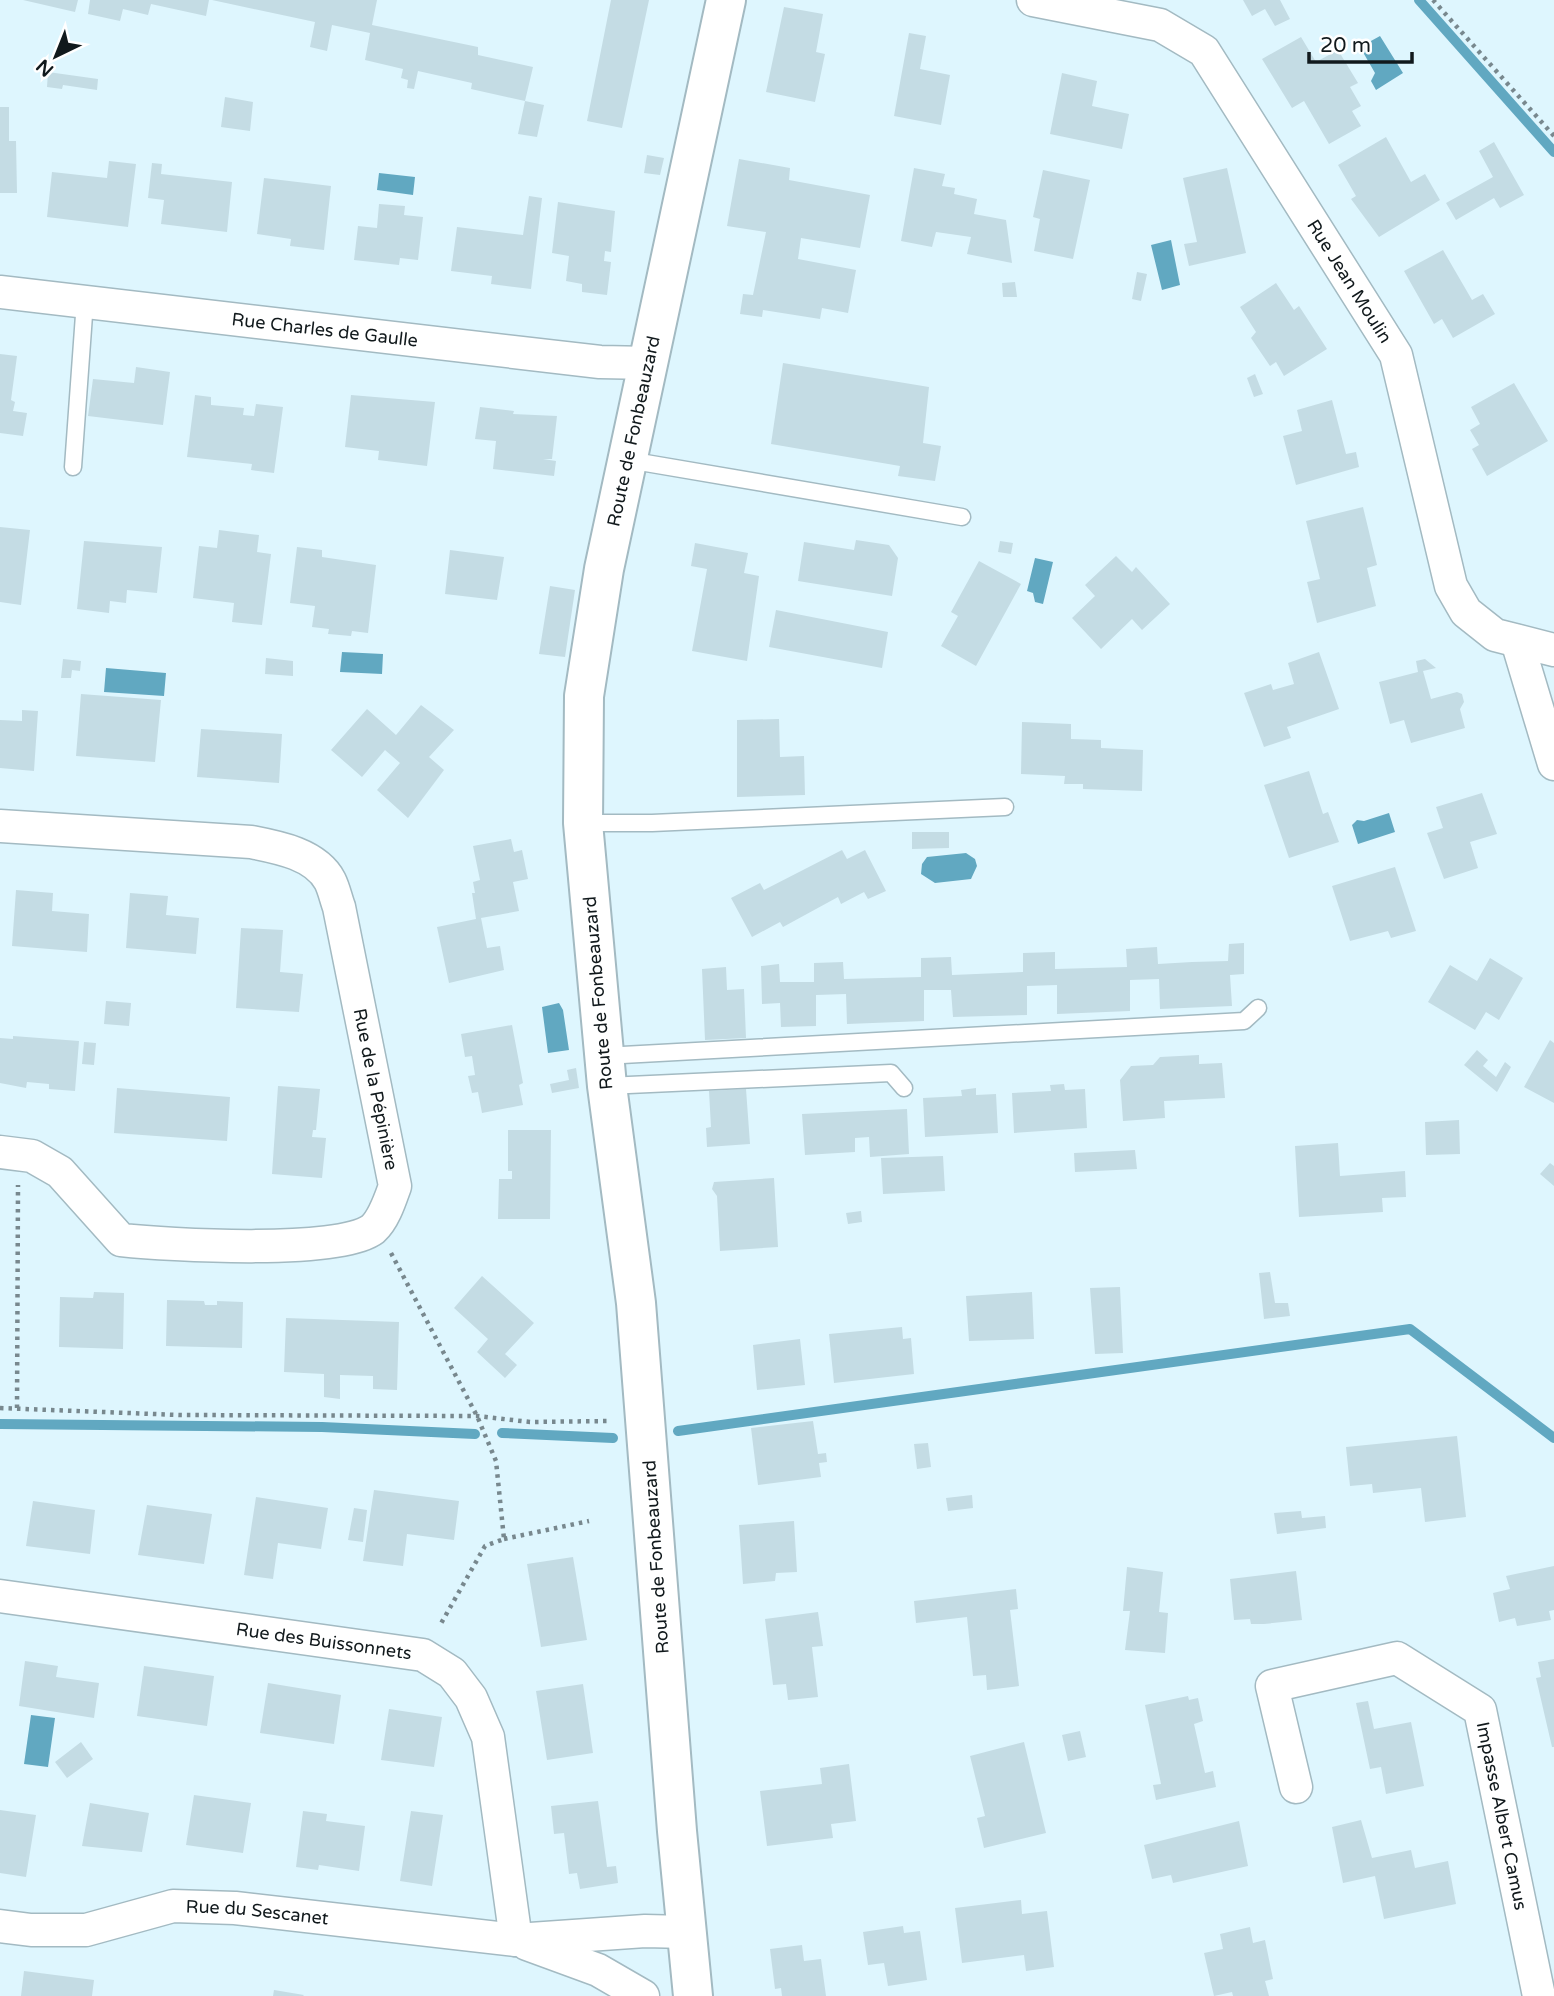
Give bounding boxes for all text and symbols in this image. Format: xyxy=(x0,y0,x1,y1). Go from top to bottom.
north arrow xyxy=(21,21,91,91)
scale bar xyxy=(1309,21,1412,65)
text: 20 m xyxy=(1320,33,1371,58)
text: N xyxy=(32,54,58,81)
street label: Rue Jean Moulin xyxy=(1302,215,1397,347)
street label: Rue Charles de Gaulle xyxy=(231,308,419,352)
street label: Route de Fonbeauzard xyxy=(602,334,665,528)
street label: Route de Fonbeauzard xyxy=(579,895,617,1091)
street label: Rue de la Pépinière xyxy=(349,1006,403,1172)
street label: Route de Fonbeauzard xyxy=(638,1459,674,1655)
street label: Rue des Buissonnets xyxy=(235,1618,413,1664)
street label: Impasse Albert Camus xyxy=(1472,1720,1532,1912)
street label: Rue du Sescanet xyxy=(185,1895,330,1930)

